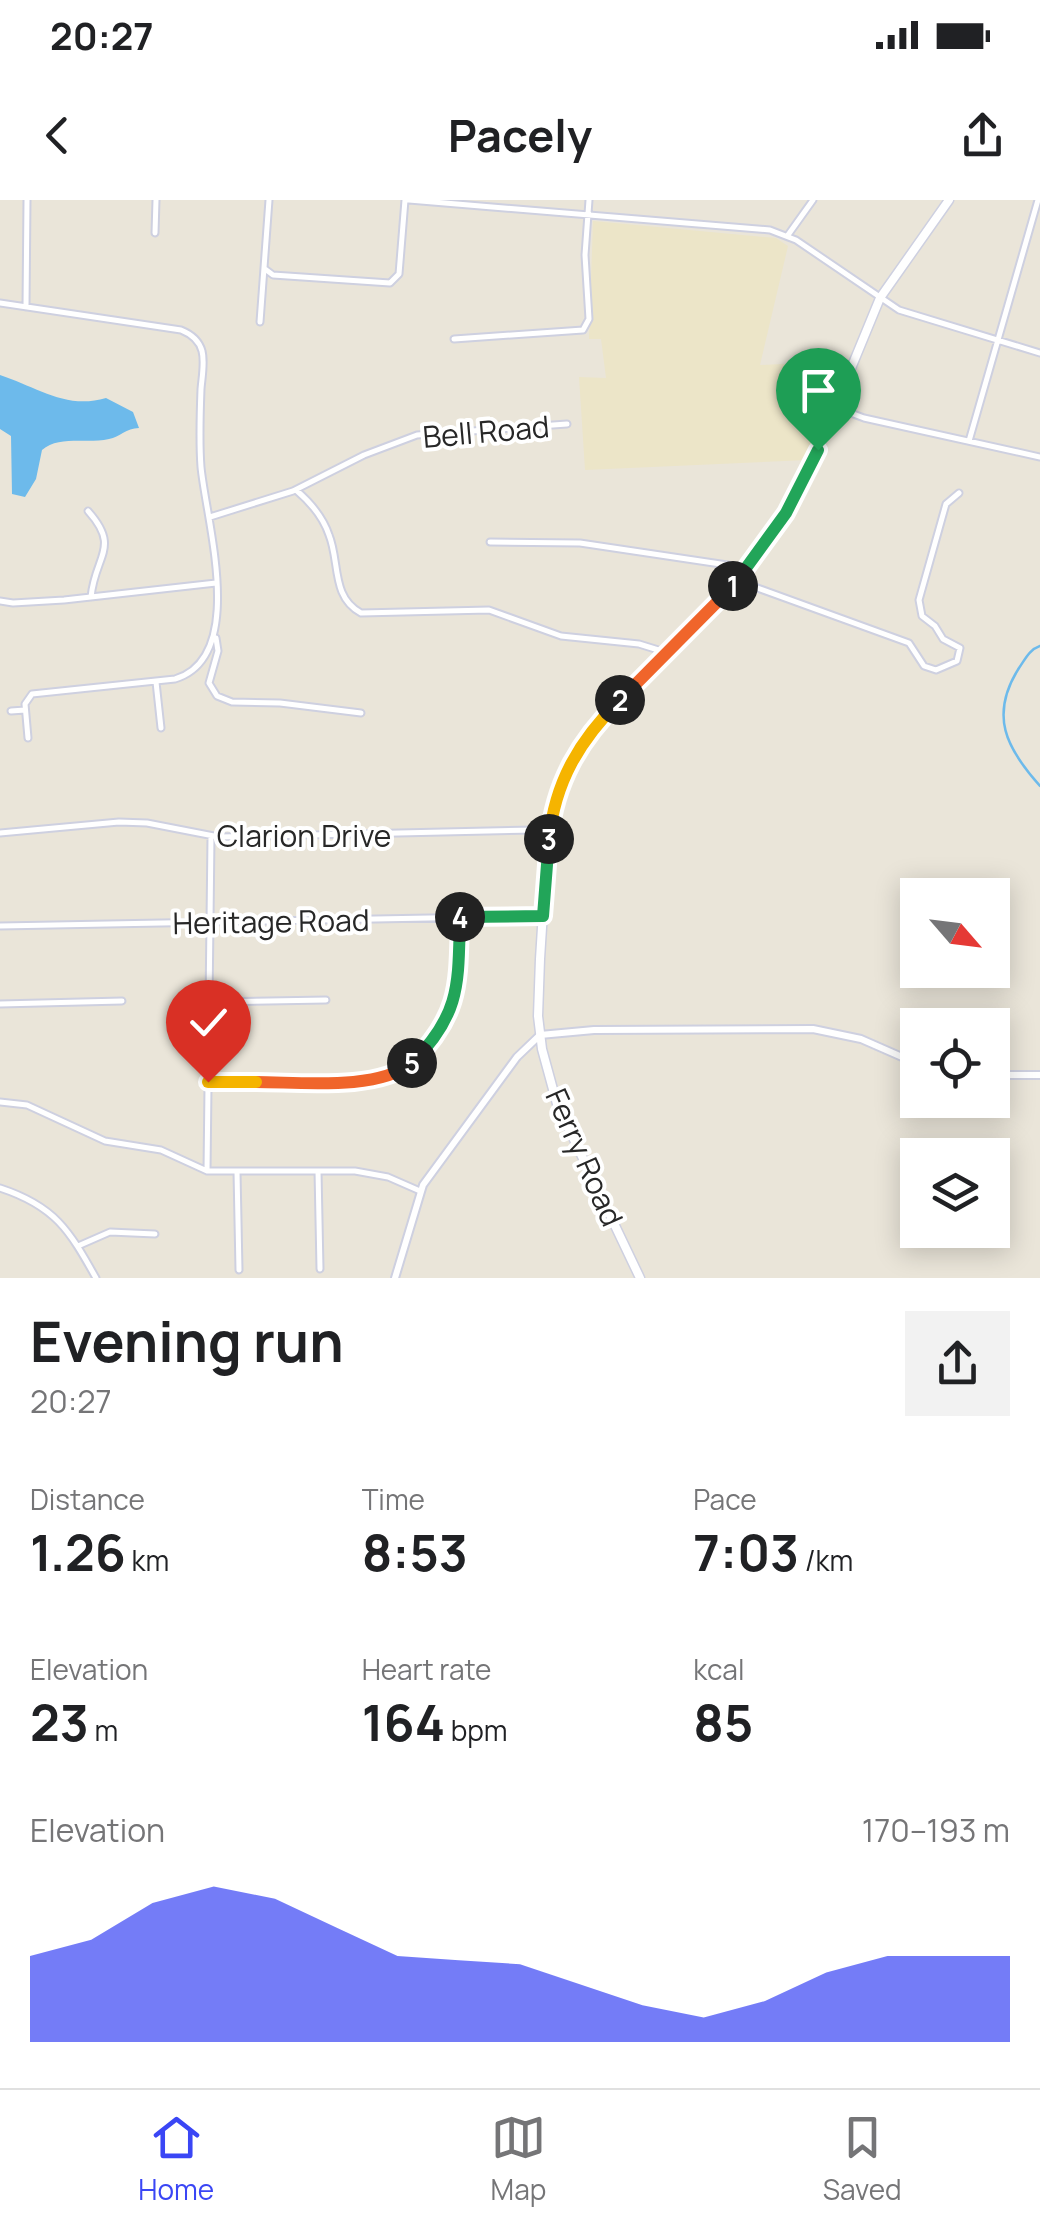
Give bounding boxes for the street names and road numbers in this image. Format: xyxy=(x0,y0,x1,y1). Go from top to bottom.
street label: Bell Road xyxy=(421,405,551,457)
street label: Clarion Drive xyxy=(217,815,391,856)
street label: Heritage Road xyxy=(172,899,370,943)
street label: Ferry Road xyxy=(536,1082,634,1232)

